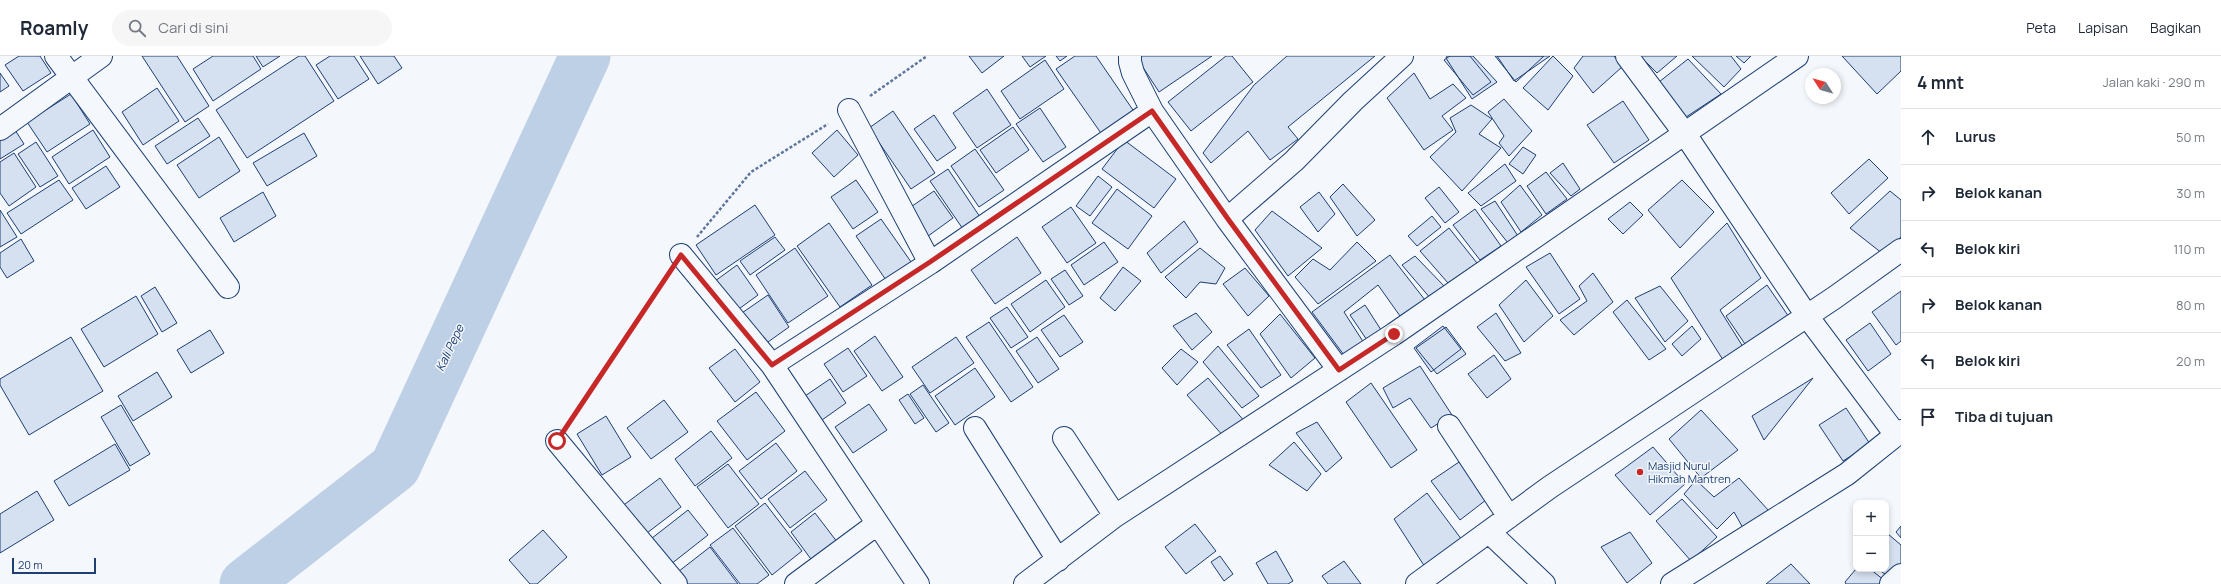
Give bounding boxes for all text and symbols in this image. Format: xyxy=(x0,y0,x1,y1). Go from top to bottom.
search box xyxy=(112,10,392,46)
text: Roamly xyxy=(20,15,88,41)
icon: search xyxy=(126,17,148,39)
text: Cari di sini xyxy=(158,17,228,38)
text: Peta xyxy=(2026,18,2056,37)
text: Lapisan xyxy=(2078,18,2128,37)
text: Bagikan xyxy=(2150,18,2201,37)
north arrow xyxy=(1805,68,1841,104)
text: 4 mnt xyxy=(1917,71,1964,94)
text: Jalan kaki · 290 m xyxy=(2103,73,2205,91)
icon: ahead xyxy=(1917,126,1939,148)
text: Lurus xyxy=(1955,126,1996,147)
text: 50 m xyxy=(2176,128,2205,146)
icon: right xyxy=(1917,182,1939,204)
text: Belok kanan xyxy=(1955,182,2042,203)
text: 30 m xyxy=(2176,184,2205,202)
icon: left xyxy=(1917,238,1939,260)
text: Belok kiri xyxy=(1955,238,2021,259)
text: 110 m xyxy=(2173,240,2205,258)
icon: right xyxy=(1917,294,1939,316)
text: Belok kanan xyxy=(1955,294,2042,315)
text: 80 m xyxy=(2176,296,2205,314)
water label: Kali Pepe xyxy=(431,321,468,374)
route end xyxy=(1385,325,1403,343)
icon: left xyxy=(1917,350,1939,372)
text: Belok kiri xyxy=(1955,350,2021,371)
text: 20 m xyxy=(2176,352,2205,370)
icon: arrive xyxy=(1917,406,1939,428)
text: Tiba di tujuan xyxy=(1955,406,2053,427)
route start xyxy=(548,432,566,450)
place label: Masjid Nurul Hikmah Mantren xyxy=(1648,458,1731,486)
marker: Masjid Nurul Hikmah Mantren xyxy=(1635,467,1645,477)
map controls xyxy=(1853,500,1889,572)
button: + xyxy=(1853,500,1889,536)
button: − xyxy=(1853,536,1889,572)
scale bar xyxy=(12,556,96,575)
text: 20 m xyxy=(18,557,43,572)

